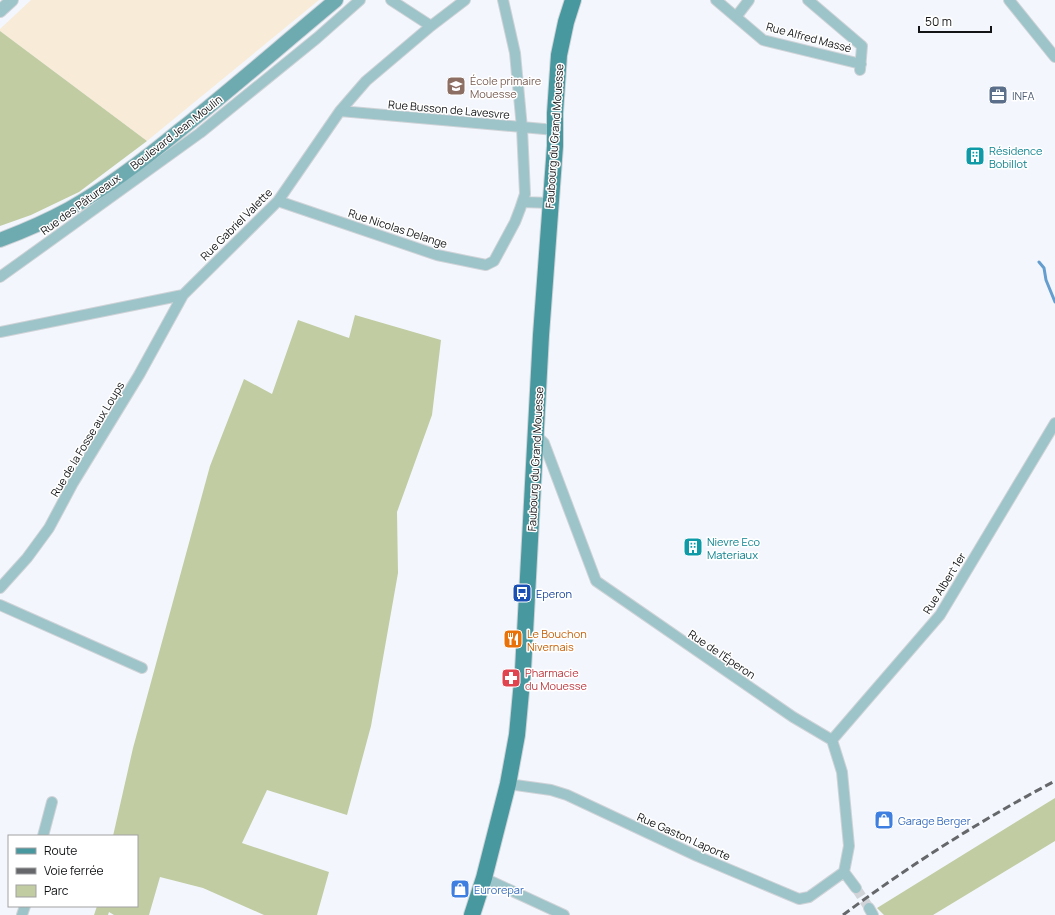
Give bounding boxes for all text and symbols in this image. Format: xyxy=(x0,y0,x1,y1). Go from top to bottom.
scale bar xyxy=(919,8,991,34)
text: 50 m xyxy=(925,13,952,30)
street label: Rue Alfred Massé xyxy=(765,18,854,56)
street label: Faubourg du Grand Mouesse xyxy=(541,63,567,209)
place label: École primaire Mouesse xyxy=(470,73,542,101)
school or university icon: École primaire Mouesse xyxy=(445,75,467,97)
office icon: INFA xyxy=(987,84,1009,106)
place label: INFA xyxy=(1012,88,1035,103)
street label: Boulevard Jean Moulin xyxy=(127,91,225,173)
street label: Rue Busson de Lavesvre xyxy=(388,96,511,122)
place label: Résidence Bobillot xyxy=(989,143,1043,171)
building icon: Résidence Bobillot xyxy=(964,145,986,167)
street label: Rue des Pâtureaux xyxy=(37,170,123,238)
street label: Rue Gabriel Valette xyxy=(197,184,276,263)
street label: Rue Nicolas Delange xyxy=(347,205,450,251)
street label: Rue de la Fosse aux Loups xyxy=(47,379,127,499)
street label: Faubourg du Grand Mouesse xyxy=(524,386,546,532)
place label: Nievre Eco Materiaux xyxy=(707,534,761,562)
building icon: Nievre Eco Materiaux xyxy=(682,536,704,558)
street label: Rue Albert 1er xyxy=(919,549,969,617)
bus stop icon: Eperon xyxy=(511,582,533,604)
place label: Eperon xyxy=(536,586,572,601)
place label: Le Bouchon Nivernais xyxy=(527,626,587,654)
street label: Rue de l'Éperon xyxy=(685,626,759,682)
restaurant icon: Le Bouchon Nivernais xyxy=(502,628,524,650)
place label: Pharmacie du Mouesse xyxy=(525,665,588,693)
pharmacy icon: Pharmacie du Mouesse xyxy=(500,667,522,689)
street label: Rue Gaston Laporte xyxy=(635,809,733,864)
shop icon: Garage Berger xyxy=(873,809,895,831)
place label: Garage Berger xyxy=(898,813,971,828)
legend xyxy=(8,835,138,907)
text: Route xyxy=(44,842,77,859)
text: Voie ferrée xyxy=(44,862,104,879)
shop icon: Eurorepar xyxy=(449,878,471,900)
text: Parc xyxy=(44,882,69,899)
place label: Eurorepar xyxy=(474,882,524,897)

